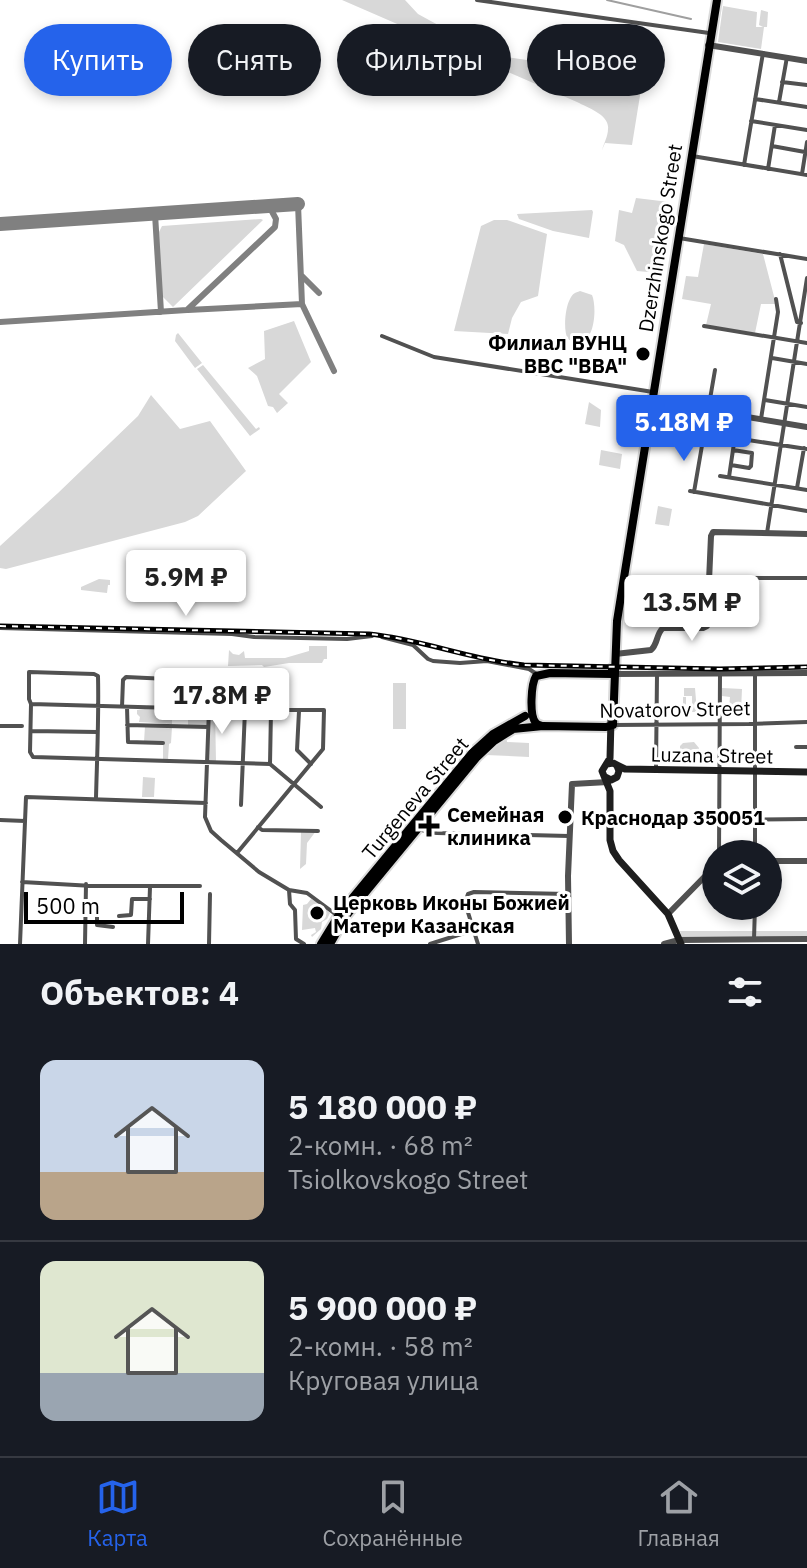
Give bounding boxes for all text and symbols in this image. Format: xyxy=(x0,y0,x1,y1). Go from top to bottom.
chip: Купить xyxy=(24,24,172,96)
chip: Снять xyxy=(188,24,321,96)
chip: Фильтры xyxy=(337,24,511,96)
chip: Новое xyxy=(527,24,665,96)
street label: Dzerzhinskogo Street xyxy=(632,142,688,334)
place label: Филиал ВУНЦ ВВС "ВВА" xyxy=(488,329,627,379)
marker: Филиал ВУНЦ ВВС "ВВА" xyxy=(634,345,652,363)
pin: 5.18M ₽ xyxy=(610,395,758,463)
text: 5.18M ₽ xyxy=(634,404,734,438)
pin: 5.9M ₽ xyxy=(121,550,251,618)
text: 5.9M ₽ xyxy=(144,559,228,593)
pin: 13.5M ₽ xyxy=(618,575,766,643)
text: 13.5M ₽ xyxy=(642,584,742,618)
pin: 17.8M ₽ xyxy=(148,668,296,736)
text: 17.8M ₽ xyxy=(172,677,272,711)
street label: Novatorov Street xyxy=(599,694,751,724)
street label: Turgeneva Street xyxy=(356,731,474,865)
street label: Luzana Street xyxy=(650,740,774,770)
place label: Семейная клиника xyxy=(447,801,544,851)
place label: Краснодар 350051 xyxy=(581,804,765,831)
marker: Краснодар 350051 xyxy=(556,808,574,826)
marker: Семейная клиника xyxy=(418,815,440,837)
map controls xyxy=(702,840,782,920)
button: layers xyxy=(702,840,782,920)
scale bar xyxy=(24,888,184,924)
place label: Церковь Иконы Божией Матери Казанская xyxy=(333,889,570,939)
text: 500 m xyxy=(36,891,100,920)
marker: Церковь Иконы Божией Матери Казанская xyxy=(308,904,326,922)
text: Объектов: 4 xyxy=(40,970,239,1014)
icon: filters xyxy=(723,970,767,1014)
text: 5 180 000 ₽ xyxy=(288,1084,477,1128)
icon: home xyxy=(104,1092,200,1188)
text: 2-комн. · 68 m² xyxy=(288,1128,473,1162)
text: Tsiolkovskogo Street xyxy=(288,1162,528,1196)
text: 5 900 000 ₽ xyxy=(288,1285,477,1329)
icon: home xyxy=(104,1293,200,1389)
text: 2-комн. · 58 m² xyxy=(288,1329,473,1363)
text: Круговая улица xyxy=(288,1363,479,1397)
tab: Карта xyxy=(87,1475,148,1552)
tab: Сохранённые xyxy=(323,1475,463,1552)
tab: Главная xyxy=(637,1475,720,1552)

